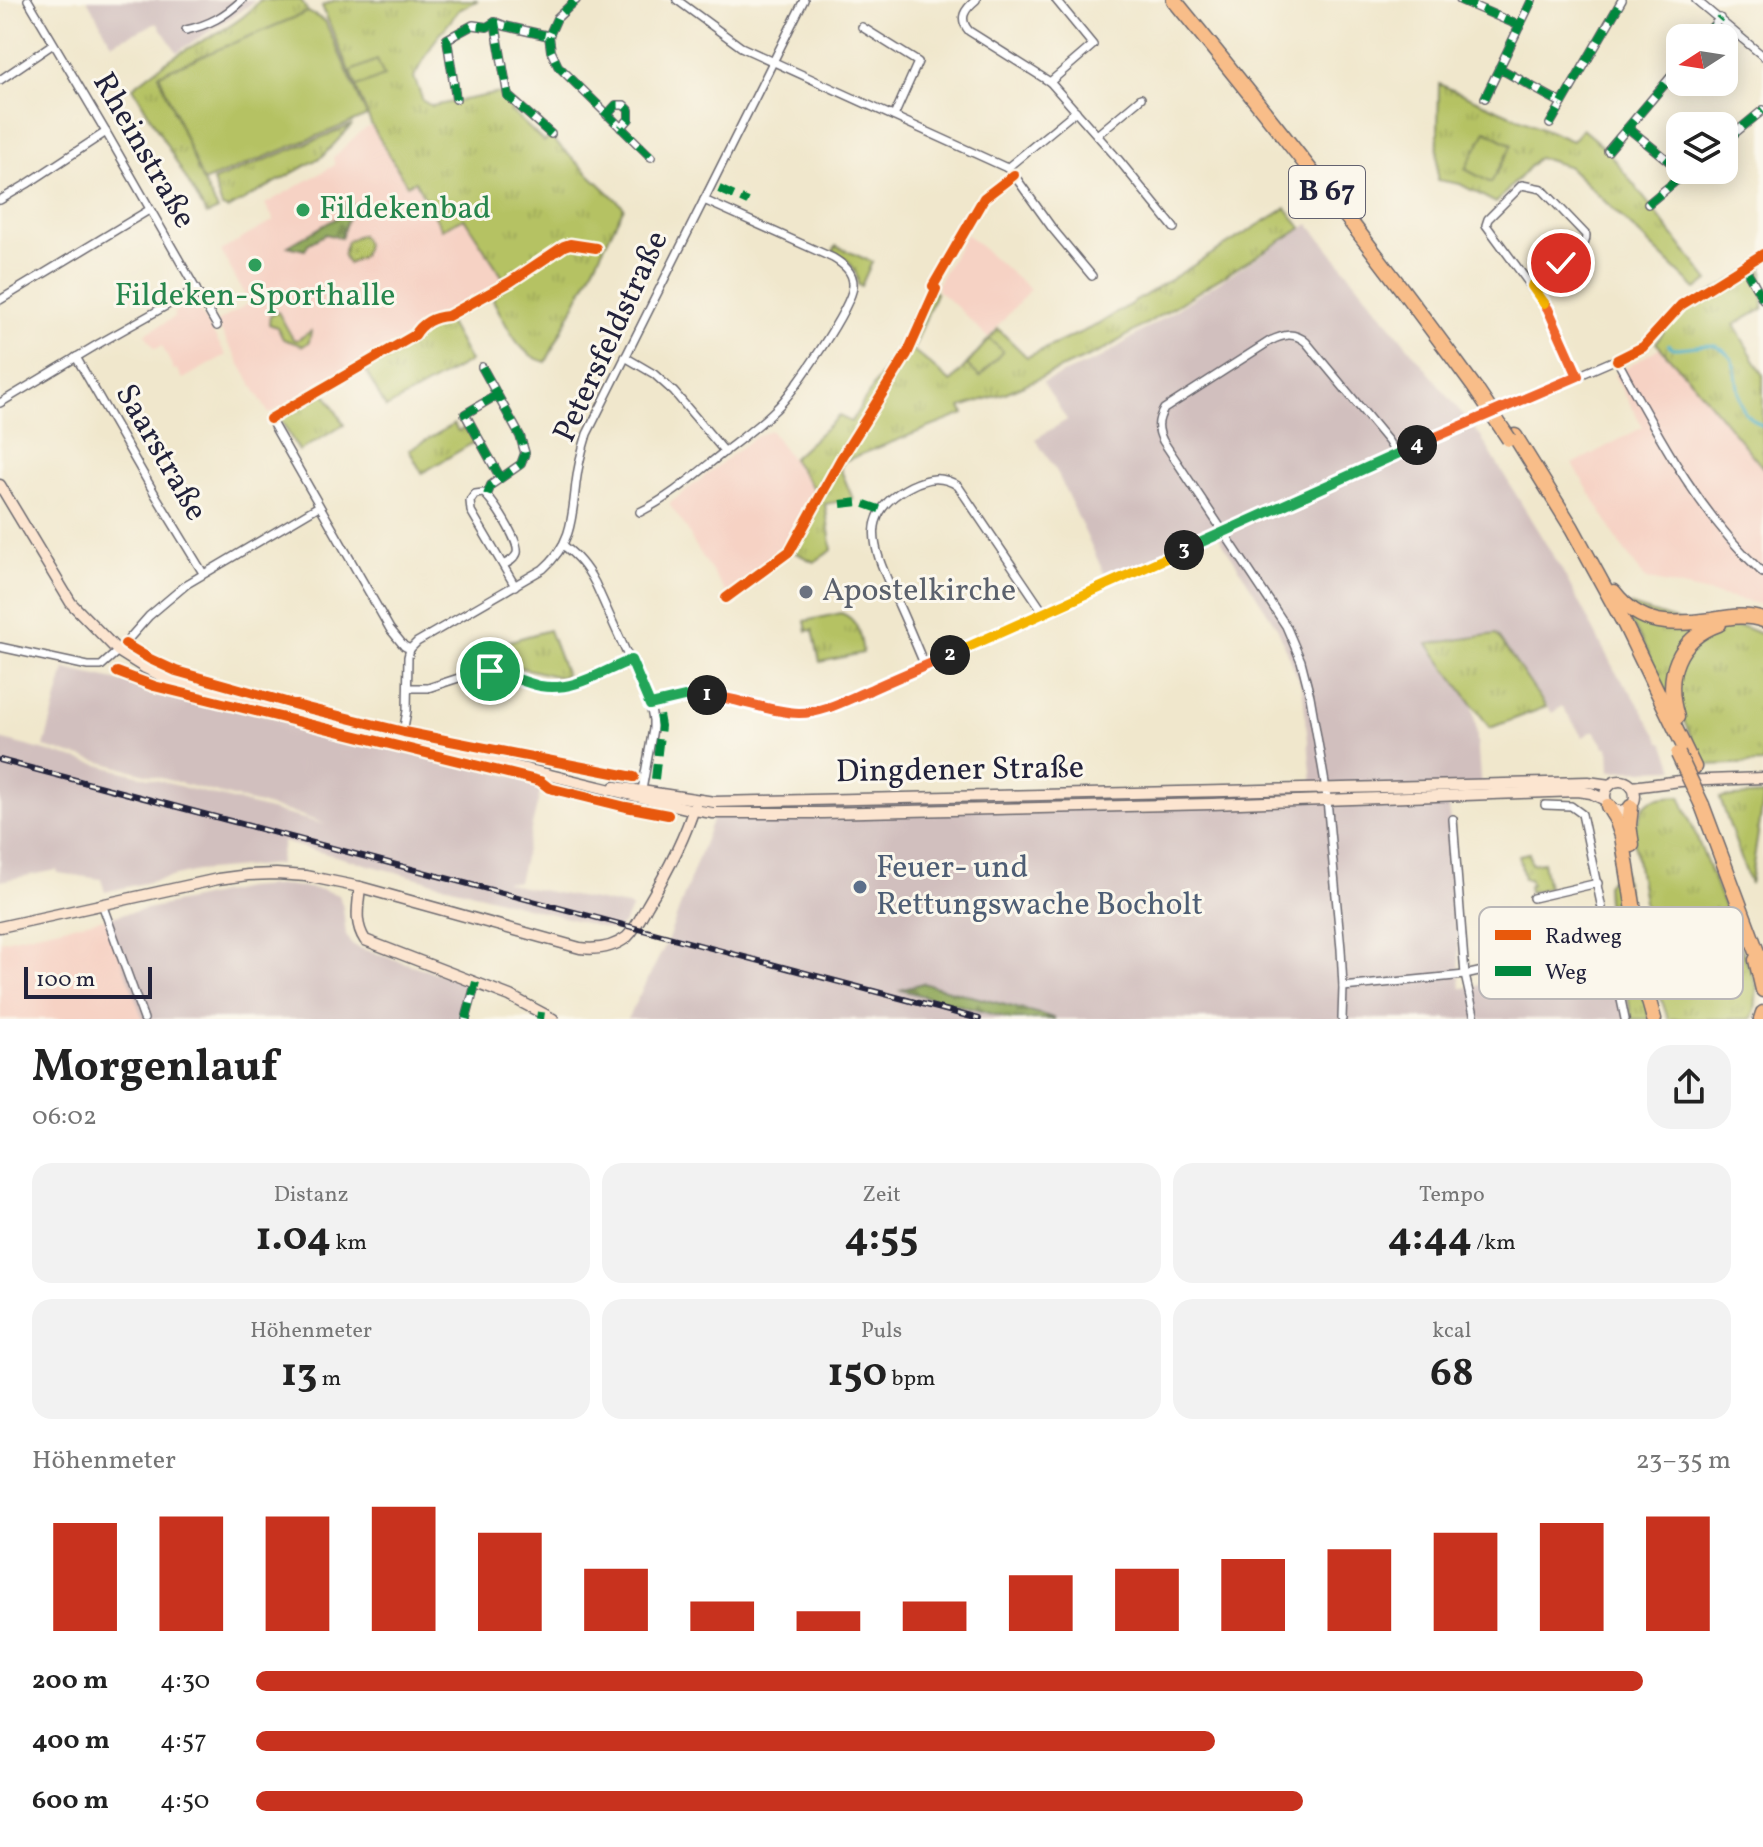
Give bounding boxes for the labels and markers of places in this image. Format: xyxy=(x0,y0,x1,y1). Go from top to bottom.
place label: Fildekenbad xyxy=(319,188,491,232)
marker: Fildekenbad xyxy=(294,201,312,219)
pin xyxy=(1527,229,1595,297)
marker: Fildeken-Sporthalle xyxy=(246,256,264,274)
place label: Fildeken-Sporthalle xyxy=(114,275,396,319)
pin: 4 xyxy=(1397,425,1437,465)
pin: 3 xyxy=(1164,530,1204,570)
place label: Apostelkirche xyxy=(822,570,1016,614)
marker: Apostelkirche xyxy=(797,583,815,601)
pin: 2 xyxy=(930,635,970,675)
pin xyxy=(456,637,524,705)
pin: 1 xyxy=(687,675,727,715)
place label: Feuer- und Rettungswache Bocholt xyxy=(876,847,1203,928)
marker: Feuer- und Rettungswache Bocholt xyxy=(851,878,869,896)

